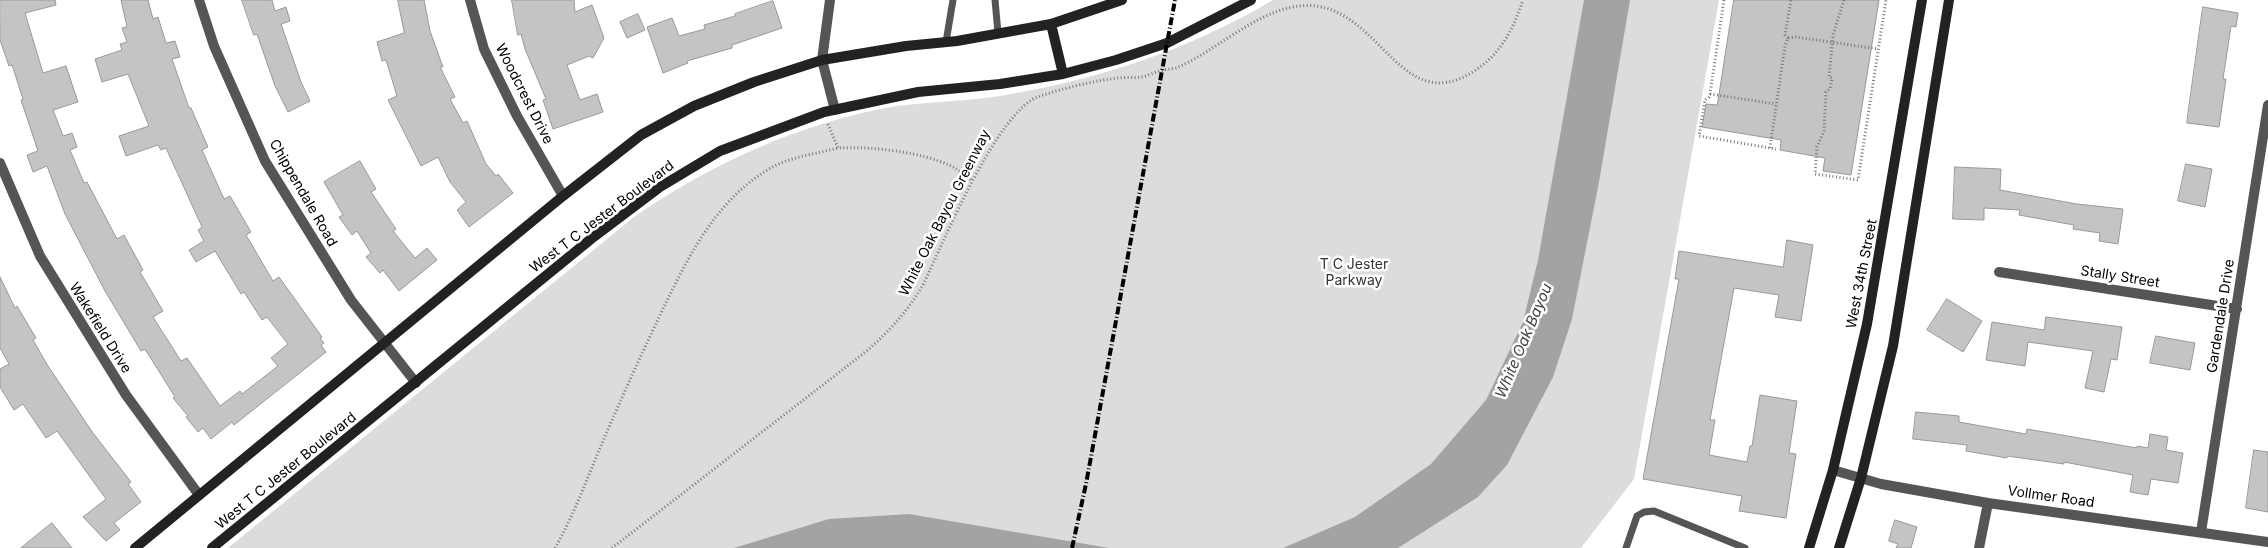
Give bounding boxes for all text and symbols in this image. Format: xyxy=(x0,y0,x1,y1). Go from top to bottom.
street label: Woodcrest Drive xyxy=(491,41,557,147)
street label: White Oak Bayou Greenway xyxy=(896,127,994,299)
street label: Chippendale Road xyxy=(265,136,341,250)
street label: West T C Jester Boulevard xyxy=(527,157,677,277)
street label: West 34th Street xyxy=(1843,218,1881,330)
park label: T C Jester Parkway xyxy=(1320,257,1388,290)
street label: Gardendale Drive xyxy=(2204,258,2238,374)
street label: Stally Street xyxy=(2079,262,2161,292)
street label: Wakefield Drive xyxy=(65,280,135,376)
water label: White Oak Bayou xyxy=(1492,281,1556,401)
street label: West T C Jester Boulevard xyxy=(212,409,360,533)
street label: Vollmer Road xyxy=(2006,483,2096,511)

